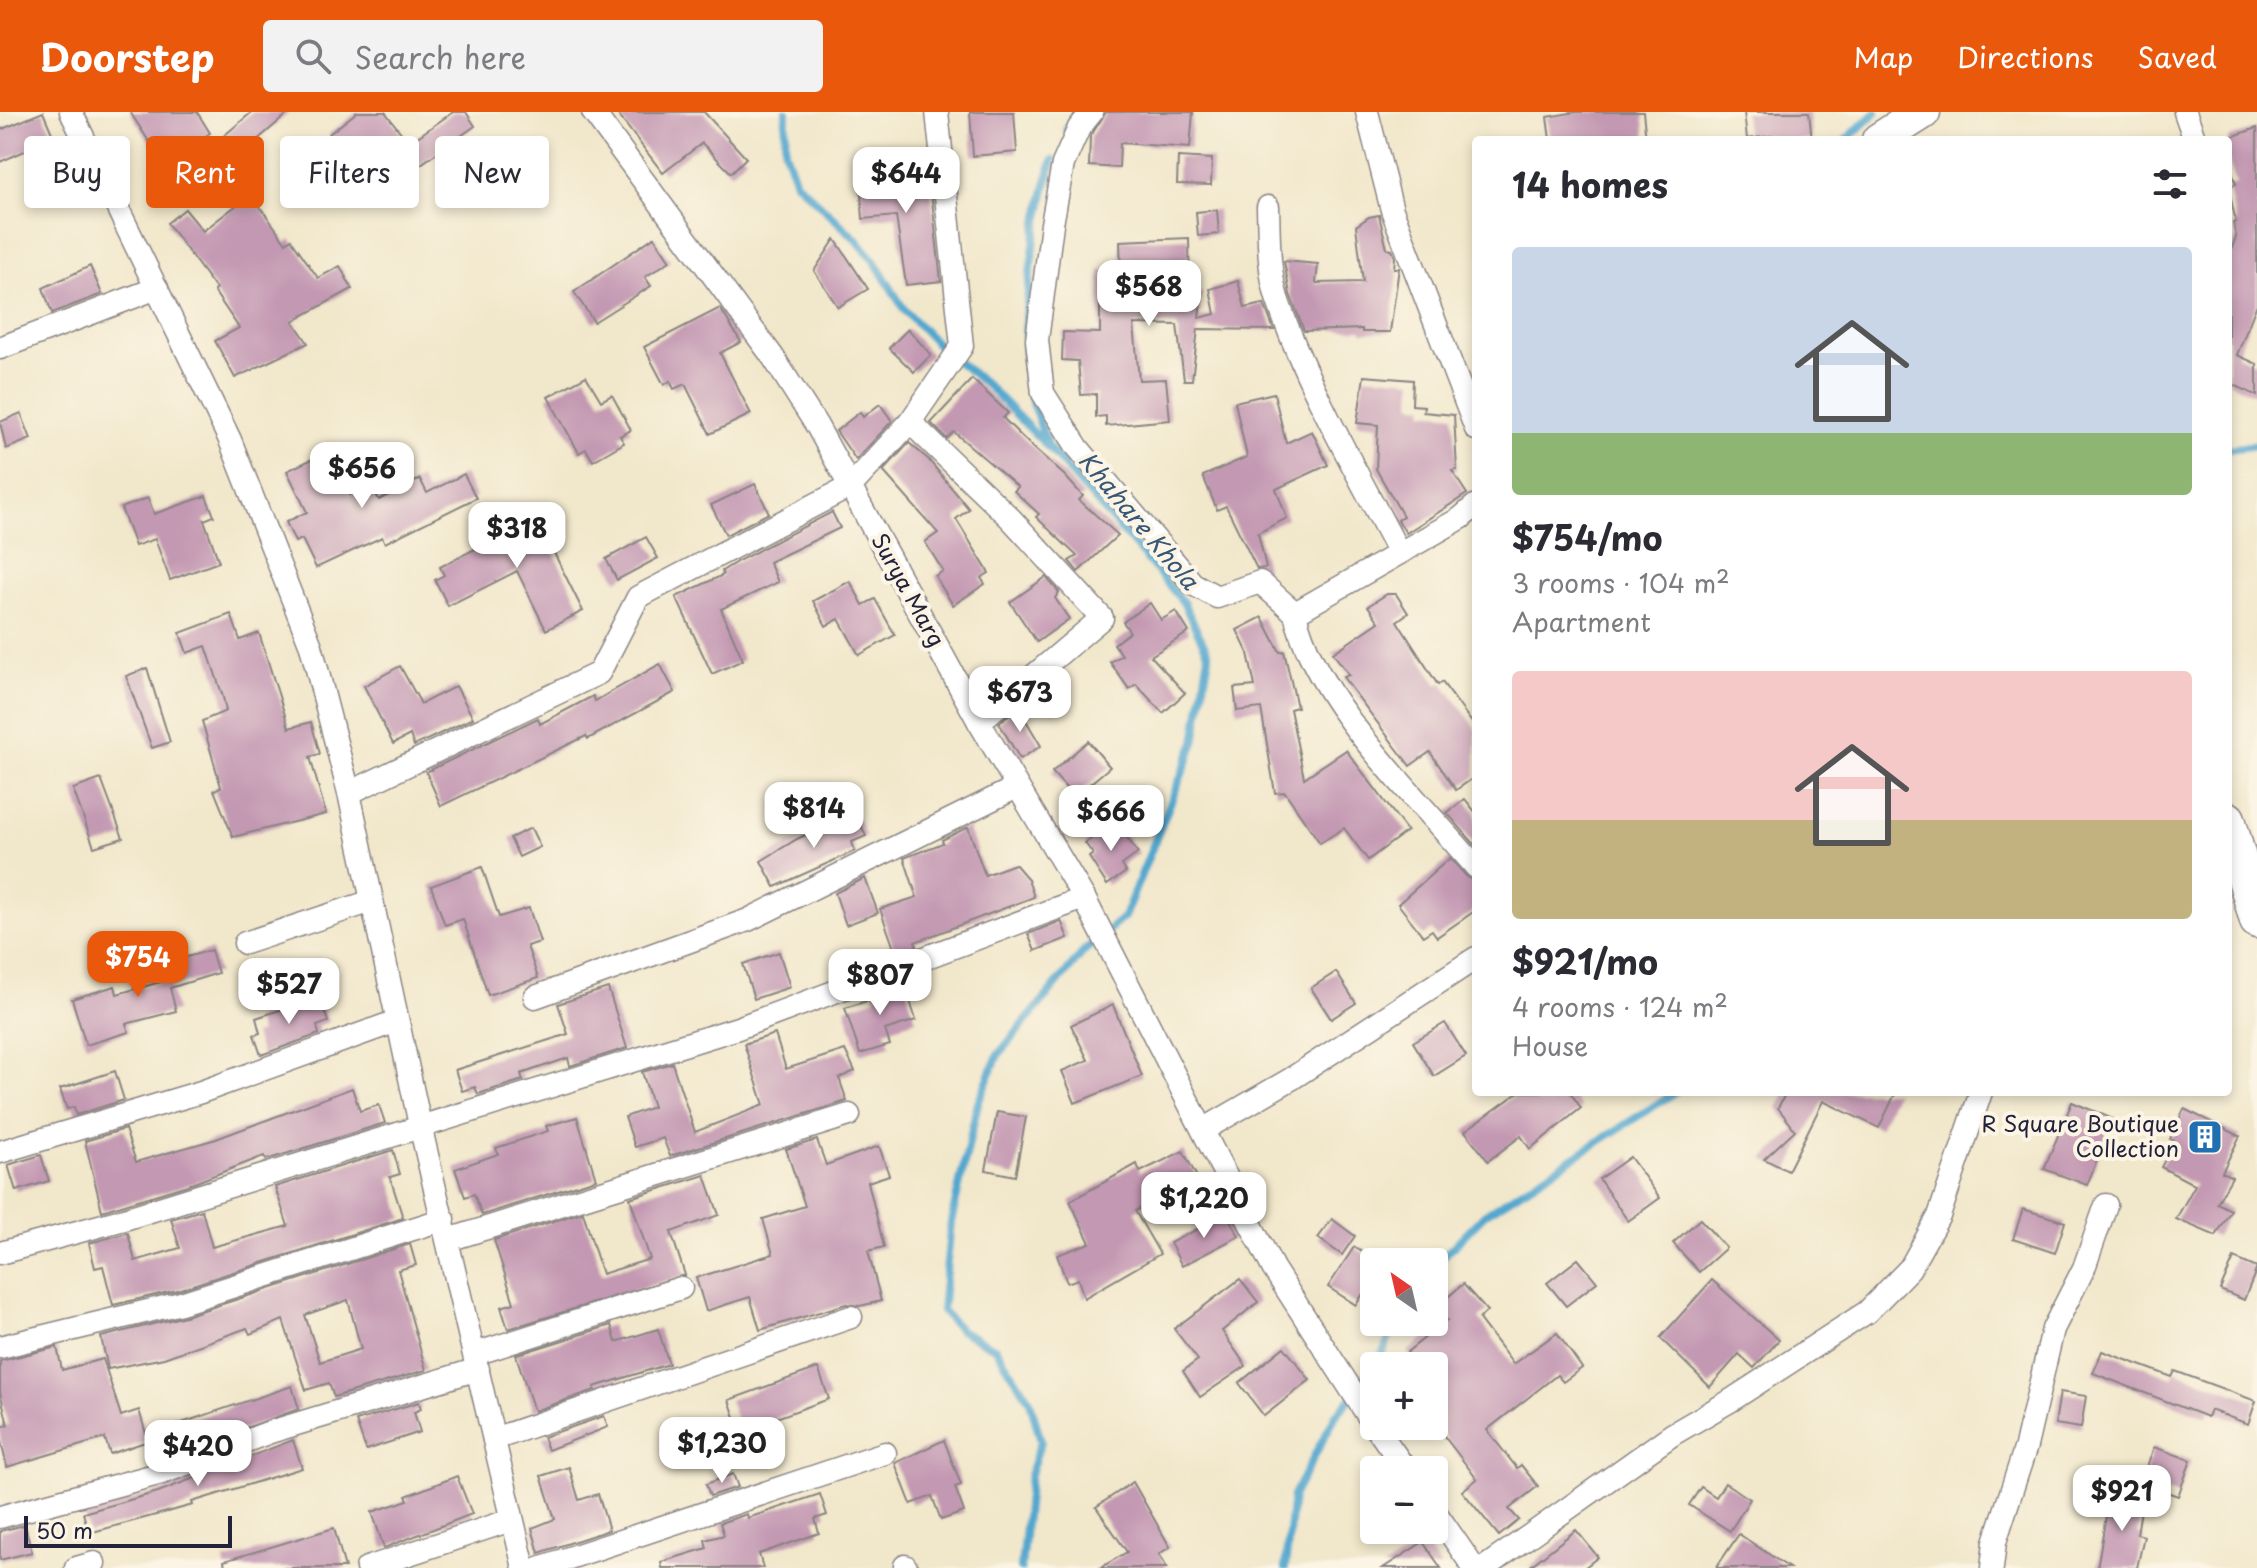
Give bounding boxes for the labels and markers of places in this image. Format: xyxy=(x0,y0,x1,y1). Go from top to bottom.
pin: $644 xyxy=(859,147,953,215)
pin: $568 xyxy=(1102,260,1196,328)
pin: $656 xyxy=(315,442,409,510)
pin: $318 xyxy=(470,502,564,570)
pin: $673 xyxy=(973,666,1067,734)
pin: $814 xyxy=(767,782,861,850)
pin: $666 xyxy=(1064,785,1158,853)
pin: $754 xyxy=(91,931,185,999)
pin: $807 xyxy=(833,949,927,1017)
pin: $527 xyxy=(242,958,336,1026)
place label: R Square Boutique Collection xyxy=(1982,1106,2179,1164)
building icon: R Square Boutique Collection xyxy=(2186,1118,2224,1156)
pin: $1,220 xyxy=(1139,1172,1269,1240)
pin: $1,230 xyxy=(657,1417,787,1485)
pin: $420 xyxy=(151,1420,245,1488)
pin: $921 xyxy=(2075,1465,2169,1533)

